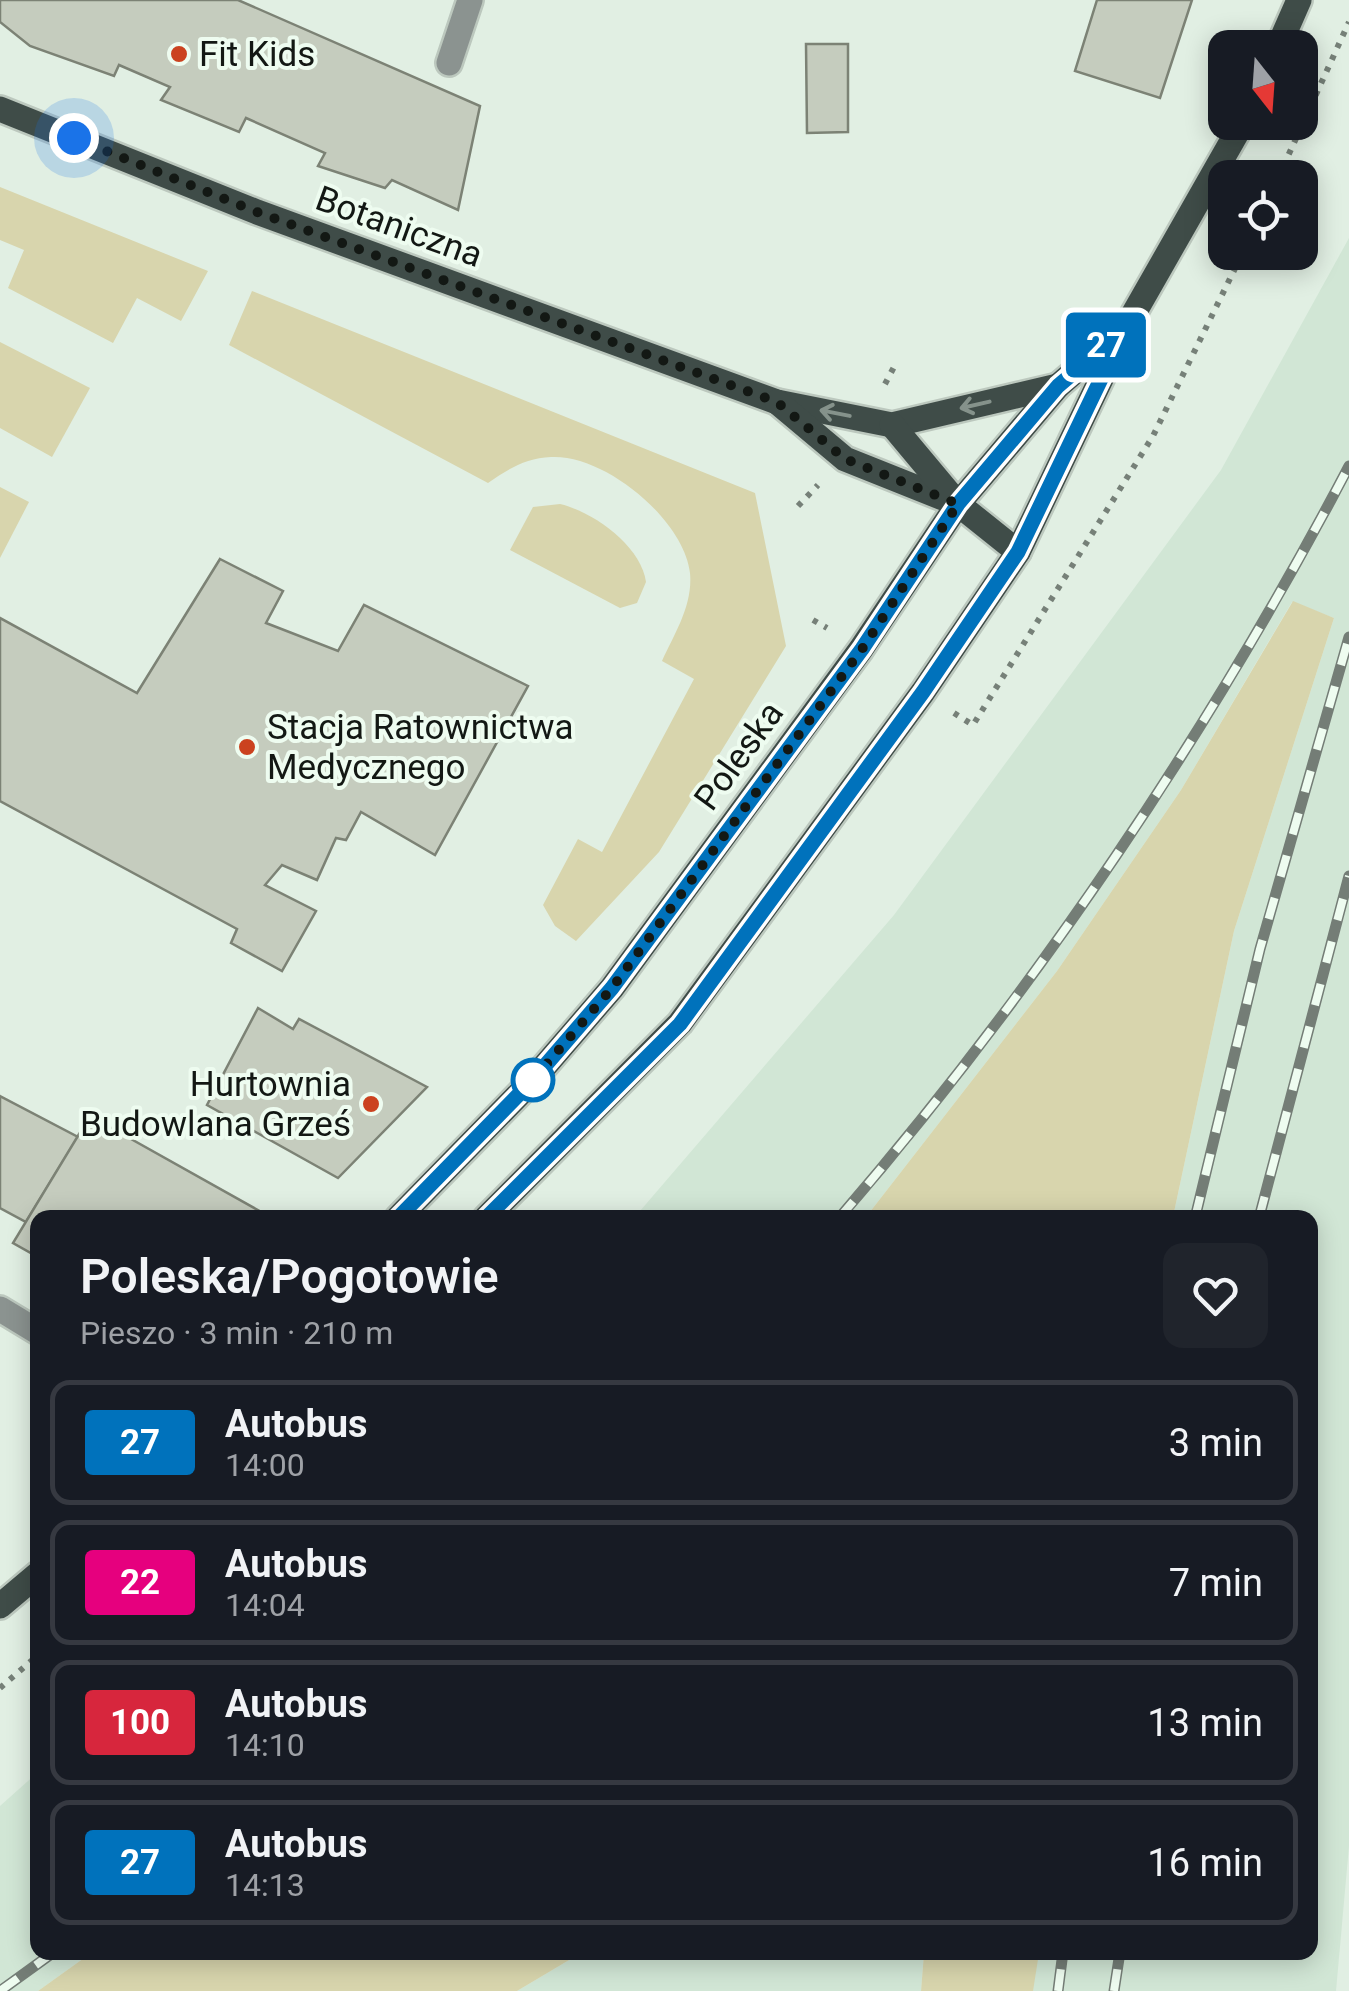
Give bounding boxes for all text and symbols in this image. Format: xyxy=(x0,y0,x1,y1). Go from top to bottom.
north arrow xyxy=(1208,30,1318,140)
map controls xyxy=(1208,30,1318,270)
place label: Fit Kids xyxy=(199,34,315,75)
marker: Fit Kids xyxy=(168,43,190,65)
your location xyxy=(49,113,99,163)
button: locate xyxy=(1208,160,1318,270)
street label: Botaniczna xyxy=(310,178,488,276)
line badge: 27 xyxy=(1061,312,1151,378)
text: 27 xyxy=(1086,325,1126,366)
one-way arrow xyxy=(960,397,992,415)
one-way arrow xyxy=(819,403,851,422)
street label: Poleska xyxy=(686,694,792,818)
place label: Stacja Ratownictwa Medycznego xyxy=(267,707,574,788)
marker: Stacja Ratownictwa Medycznego xyxy=(236,736,258,758)
unlabelled marker xyxy=(512,1059,554,1101)
place label: Hurtownia Budowlana Grześ xyxy=(80,1064,351,1145)
marker: Hurtownia Budowlana Grześ xyxy=(360,1093,382,1115)
button: heart xyxy=(1163,1243,1268,1348)
text: Poleska/Pogotowie xyxy=(80,1248,499,1305)
text: Pieszo · 3 min · 210 m xyxy=(80,1314,393,1352)
text: Autobus xyxy=(225,1402,368,1446)
text: 3 min xyxy=(1169,1421,1263,1465)
text: 27 xyxy=(120,1422,160,1463)
text: 14:00 xyxy=(225,1446,305,1484)
text: Autobus xyxy=(225,1542,368,1586)
text: 7 min xyxy=(1169,1561,1263,1605)
text: 22 xyxy=(120,1562,160,1603)
text: 14:04 xyxy=(225,1586,305,1624)
text: Autobus xyxy=(225,1682,368,1726)
text: 13 min xyxy=(1147,1701,1263,1745)
text: 100 xyxy=(110,1702,170,1743)
text: 14:10 xyxy=(225,1726,305,1764)
text: Autobus xyxy=(225,1822,368,1866)
text: 16 min xyxy=(1147,1841,1263,1885)
text: 27 xyxy=(120,1842,160,1883)
text: 14:13 xyxy=(225,1866,305,1904)

